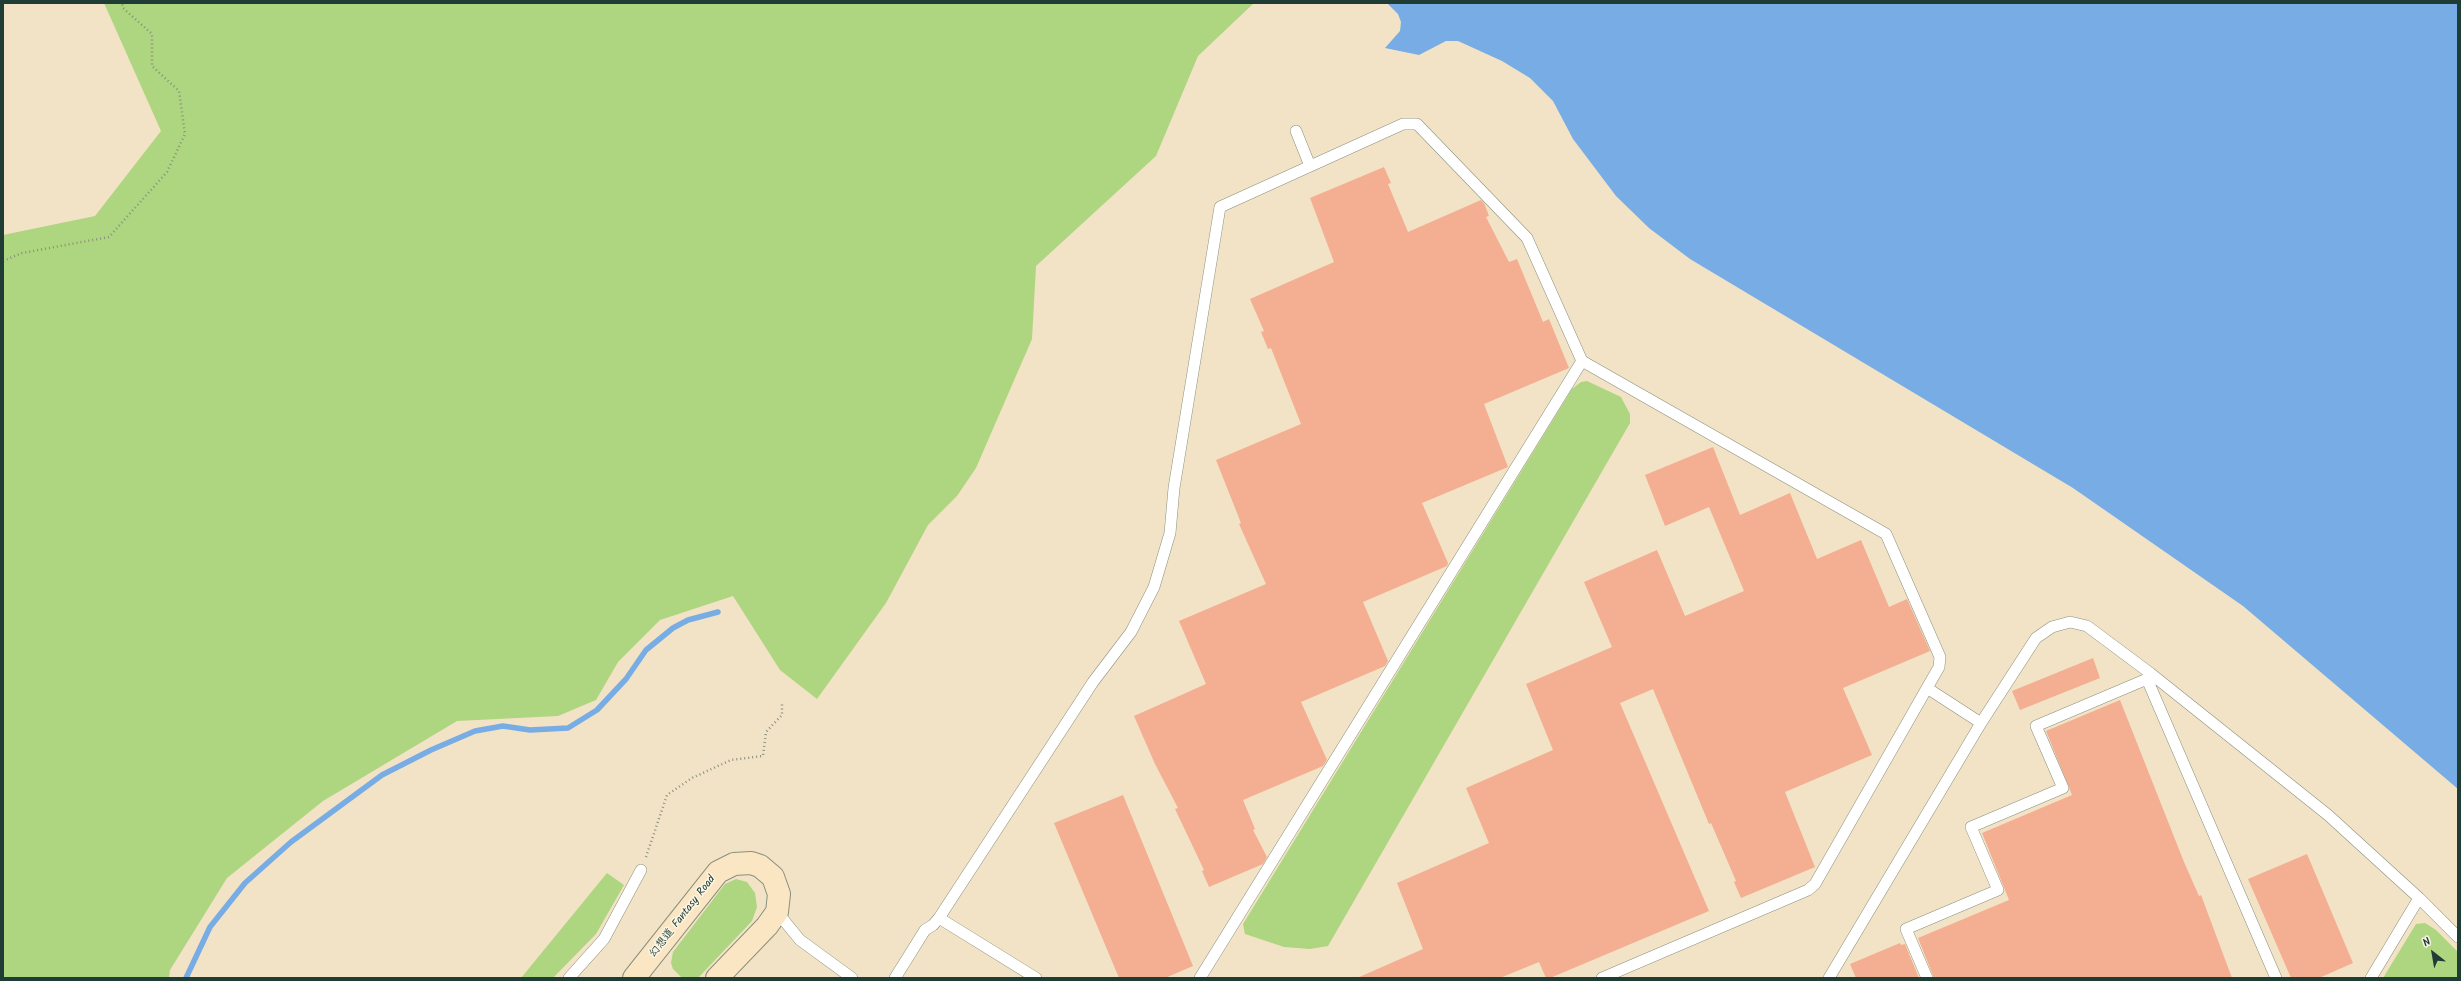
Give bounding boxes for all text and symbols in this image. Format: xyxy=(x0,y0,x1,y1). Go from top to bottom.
street label: 幻想道 Fantasy Road xyxy=(647,874,719,960)
north arrow xyxy=(2413,933,2453,973)
text: N xyxy=(2419,933,2434,952)

